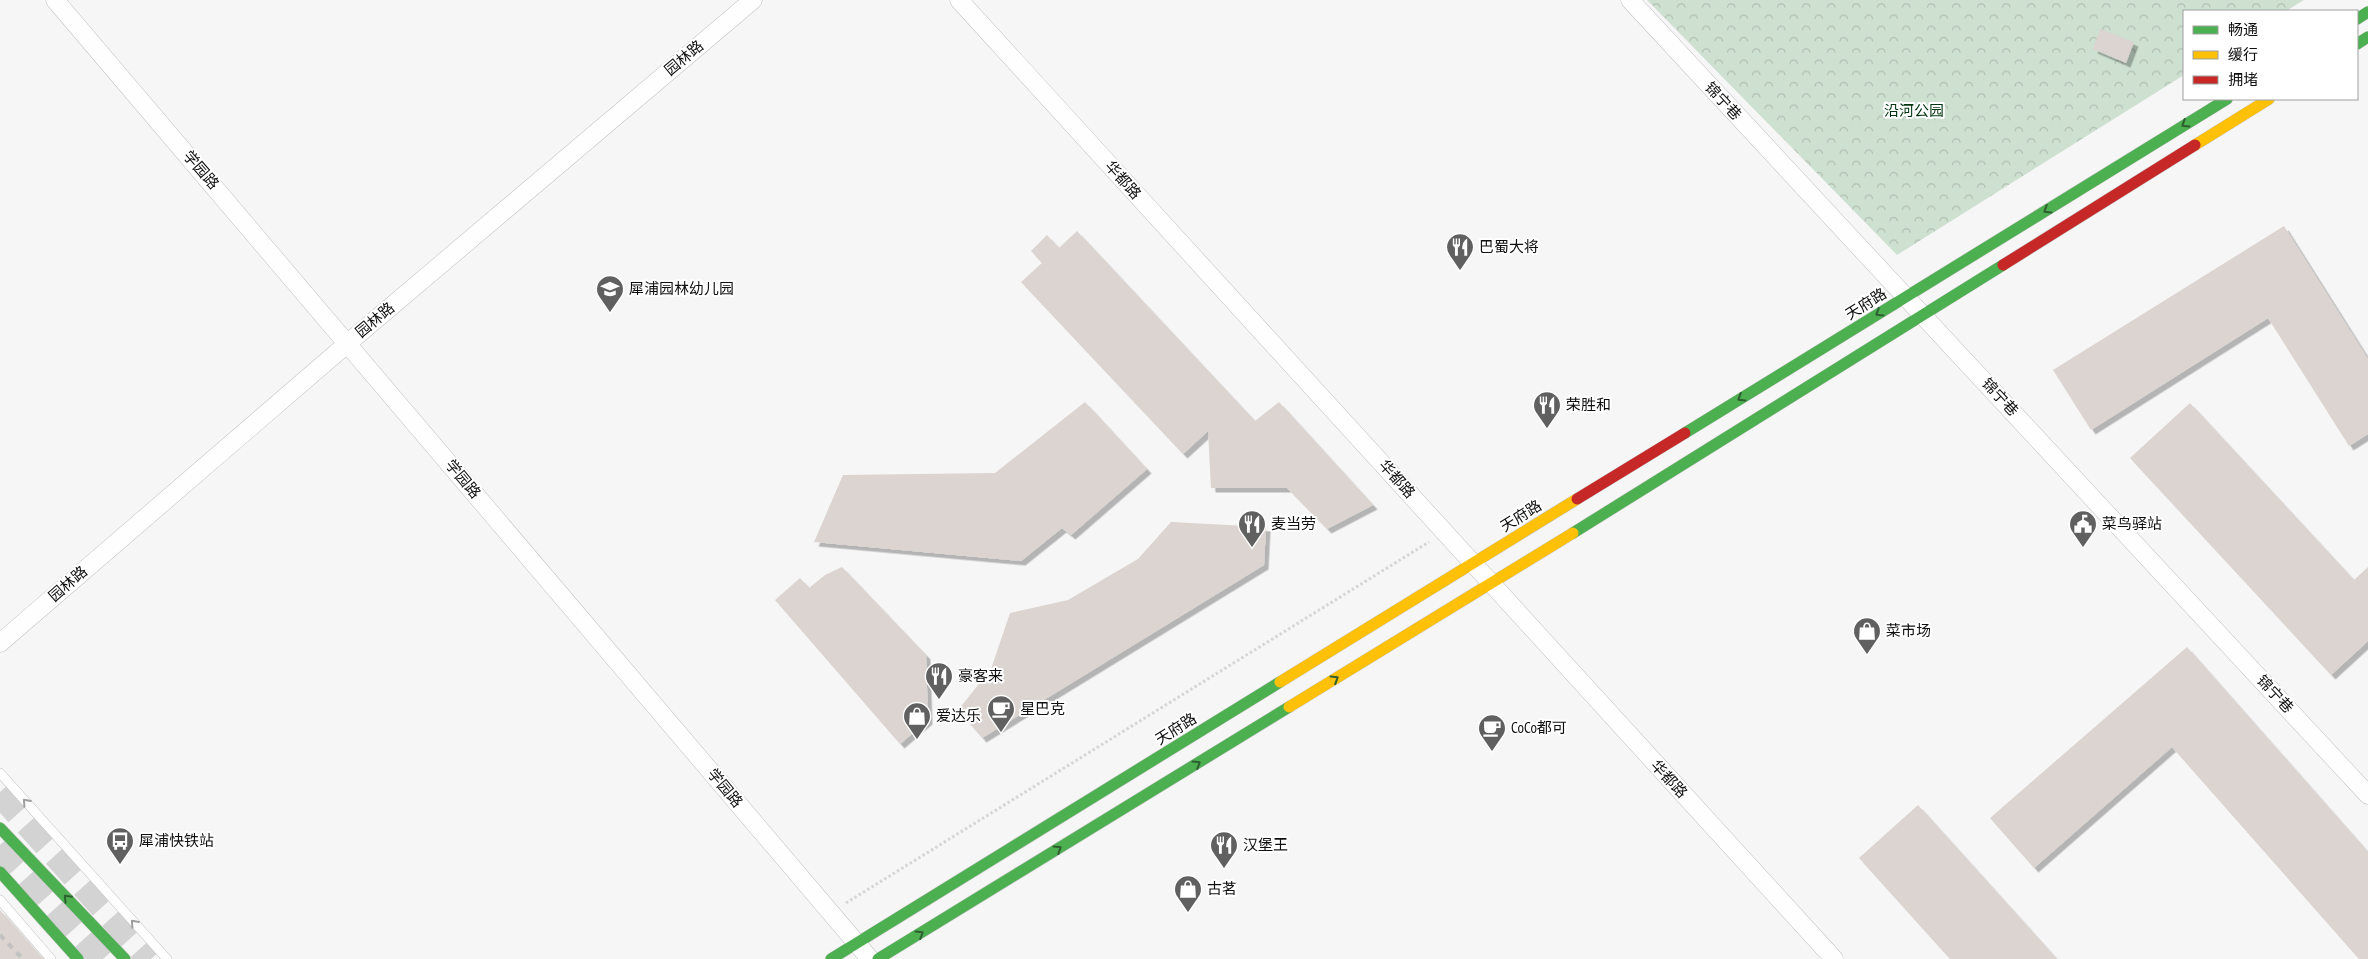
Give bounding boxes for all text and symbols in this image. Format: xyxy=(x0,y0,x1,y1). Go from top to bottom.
legend xyxy=(2183,10,2358,100)
text: 畅通 xyxy=(2228,20,2258,39)
street label: 园林路 xyxy=(660,36,707,79)
text: 缓行 xyxy=(2228,45,2258,64)
text: 拥堵 xyxy=(2228,70,2258,89)
street label: 锦宁巷 xyxy=(1701,78,1746,124)
park label: 沿河公园 xyxy=(1884,101,1944,120)
one-way arrow xyxy=(2182,118,2191,128)
street label: 学园路 xyxy=(179,146,223,193)
street label: 华都路 xyxy=(1101,157,1145,203)
one-way arrow xyxy=(2044,203,2053,213)
restaurant icon: 巴蜀大将 xyxy=(1445,232,1475,271)
place label: 巴蜀大将 xyxy=(1479,237,1539,256)
school or university icon: 犀浦园林幼儿园 xyxy=(595,274,625,313)
place label: 犀浦园林幼儿园 xyxy=(629,279,734,298)
street label: 天府路 xyxy=(1842,284,1890,324)
street label: 园林路 xyxy=(351,298,398,341)
one-way arrow xyxy=(1875,307,1884,317)
street label: 锦宁巷 xyxy=(1978,374,2023,420)
restaurant icon: 荣胜和 xyxy=(1532,390,1562,429)
one-way arrow xyxy=(1737,392,1746,402)
place label: 荣胜和 xyxy=(1566,395,1611,414)
street label: 学园路 xyxy=(442,455,485,502)
street label: 华都路 xyxy=(1375,456,1419,502)
street label: 天府路 xyxy=(1497,496,1545,536)
restaurant icon: 麦当劳 xyxy=(1237,509,1267,548)
public building icon: 菜鸟驿站 xyxy=(2068,509,2098,548)
place label: 麦当劳 xyxy=(1271,514,1316,533)
place label: 菜鸟驿站 xyxy=(2102,514,2162,533)
street label: 园林路 xyxy=(44,562,91,606)
shop icon: 菜市场 xyxy=(1852,616,1882,655)
place label: 菜市场 xyxy=(1886,621,1931,640)
restaurant icon: 豪客来 xyxy=(924,661,954,700)
place label: 豪客来 xyxy=(958,666,1003,685)
street label: 锦宁巷 xyxy=(2253,671,2298,717)
one-way arrow xyxy=(1330,675,1339,685)
cafe icon: 星巴克 xyxy=(986,694,1016,733)
place label: 星巴克 xyxy=(1020,699,1065,718)
shop icon: 爱达乐 xyxy=(902,701,932,740)
place label: 爱达乐 xyxy=(936,706,981,725)
street label: 天府路 xyxy=(1152,709,1200,749)
cafe icon: CoCo都可 xyxy=(1477,713,1507,752)
place label: CoCo都可 xyxy=(1511,718,1567,737)
street label: 华都路 xyxy=(1647,756,1692,802)
one-way arrow xyxy=(1191,760,1200,770)
street label: 学园路 xyxy=(704,764,747,811)
one-way arrow xyxy=(23,798,32,807)
bus stop icon: 犀浦快铁站 xyxy=(105,826,135,865)
restaurant icon: 汉堡王 xyxy=(1209,830,1239,869)
place label: 犀浦快铁站 xyxy=(139,831,214,850)
place label: 汉堡王 xyxy=(1243,835,1288,854)
one-way arrow xyxy=(1053,845,1062,855)
shop icon: 古茗 xyxy=(1173,874,1203,913)
place label: 古茗 xyxy=(1207,879,1237,898)
one-way arrow xyxy=(64,895,73,904)
one-way arrow xyxy=(131,919,140,928)
one-way arrow xyxy=(914,930,923,940)

